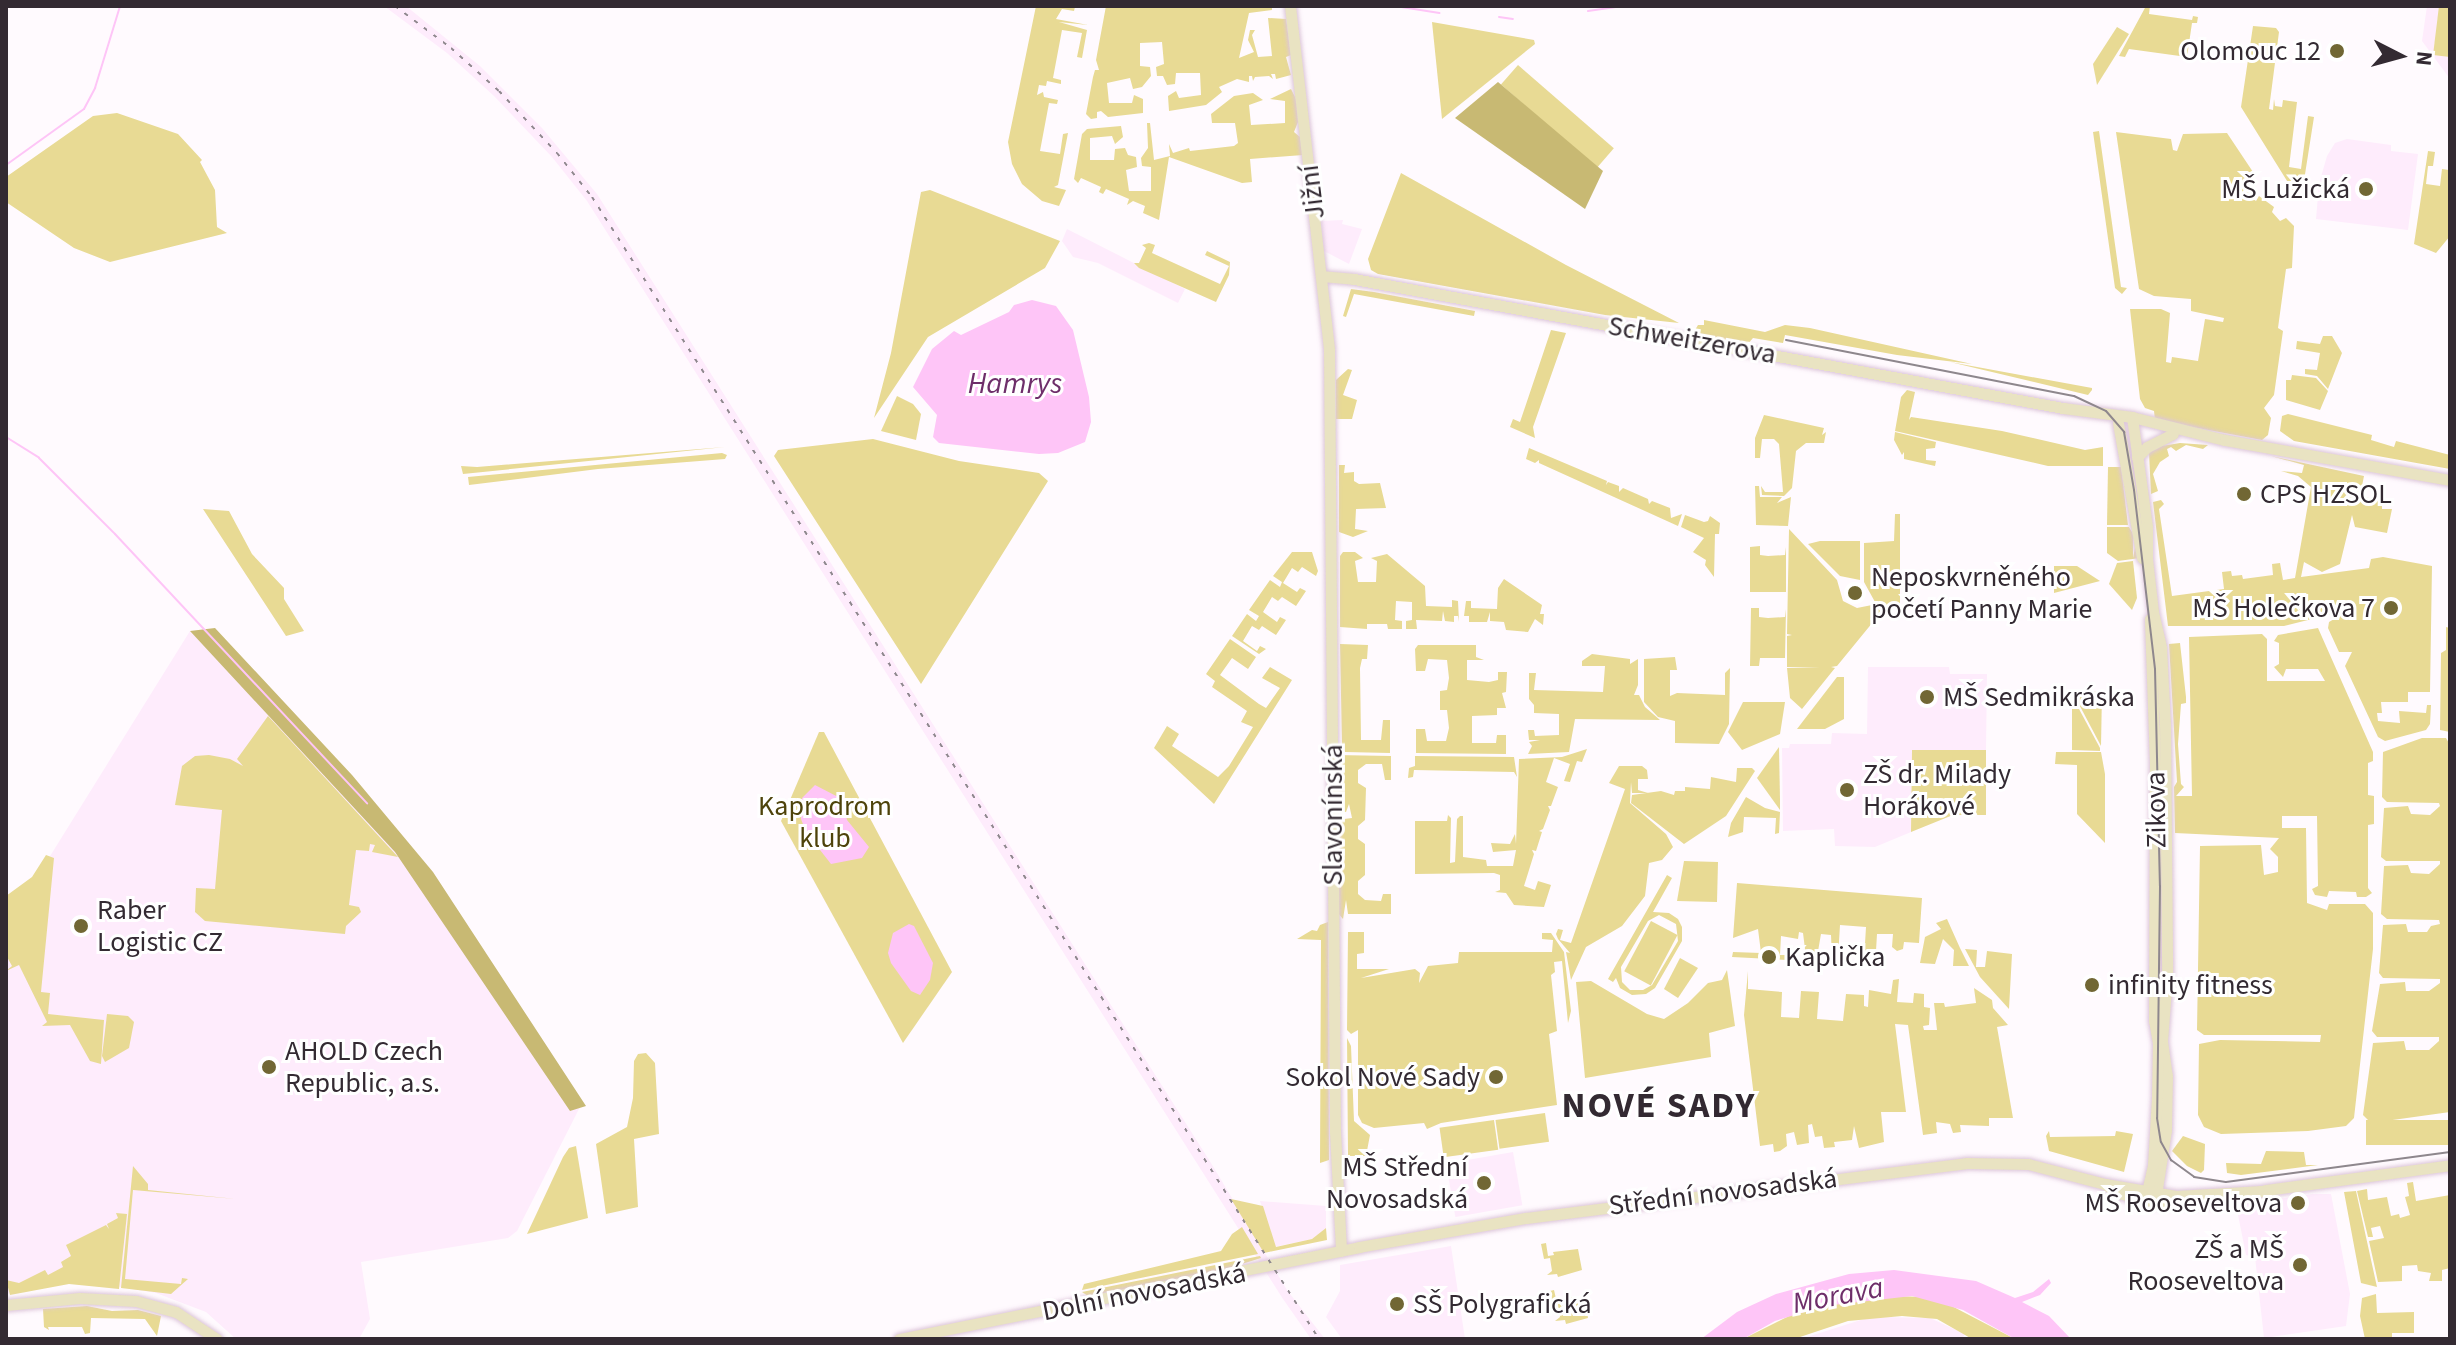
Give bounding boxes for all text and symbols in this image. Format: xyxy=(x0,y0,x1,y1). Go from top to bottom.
north arrow xyxy=(2360,16,2440,96)
place label: Olomouc 12 xyxy=(2180,34,2321,68)
marker: Olomouc 12 xyxy=(2328,42,2346,60)
text: N xyxy=(2407,50,2441,67)
street label: Jižní xyxy=(1292,163,1332,221)
place label: MŠ Lužická xyxy=(2221,172,2350,206)
marker: MŠ Lužická xyxy=(2357,180,2375,198)
street label: Schweitzerova xyxy=(1605,309,1779,371)
water label: Hamrys xyxy=(968,366,1062,402)
place label: CPS HZSOL xyxy=(2260,477,2392,511)
marker: CPS HZSOL xyxy=(2235,485,2253,503)
place label: Neposkvrněného početí Panny Marie xyxy=(1871,560,2092,626)
marker: Neposkvrněného početí Panny Marie xyxy=(1846,584,1864,602)
place label: MŠ Holečkova 7 xyxy=(2192,591,2375,625)
marker: MŠ Holečkova 7 xyxy=(2382,599,2400,617)
place label: MŠ Sedmikráska xyxy=(1943,680,2135,714)
marker: MŠ Sedmikráska xyxy=(1918,688,1936,706)
street label: Slavonínská xyxy=(1316,744,1350,886)
place label: ZŠ dr. Milady Horákové xyxy=(1863,757,2011,823)
street label: Zikova xyxy=(2139,771,2173,849)
marker: ZŠ dr. Milady Horákové xyxy=(1838,781,1856,799)
park label: Kaprodrom klub xyxy=(758,789,892,855)
place label: Raber Logistic CZ xyxy=(97,893,223,959)
marker: Raber Logistic CZ xyxy=(72,917,90,935)
place label: Kaplička xyxy=(1785,940,1885,974)
marker: Kaplička xyxy=(1760,948,1778,966)
place label: infinity fitness xyxy=(2108,968,2273,1002)
marker: infinity fitness xyxy=(2083,976,2101,994)
place label: AHOLD Czech Republic, a.s. xyxy=(285,1034,443,1100)
marker: AHOLD Czech Republic, a.s. xyxy=(260,1058,278,1076)
place label: Sokol Nové Sady xyxy=(1285,1060,1480,1094)
marker: Sokol Nové Sady xyxy=(1487,1068,1505,1086)
district label: NOVÉ SADY xyxy=(1562,1084,1756,1128)
place label: MŠ Střední Novosadská xyxy=(1326,1150,1468,1216)
street label: Střední novosadská xyxy=(1607,1161,1839,1223)
marker: MŠ Střední Novosadská xyxy=(1475,1174,1493,1192)
place label: MŠ Rooseveltova xyxy=(2085,1186,2282,1220)
marker: MŠ Rooseveltova xyxy=(2289,1194,2307,1212)
place label: ZŠ a MŠ Rooseveltova xyxy=(2128,1232,2284,1298)
street label: Dolní novosadská xyxy=(1039,1256,1249,1328)
marker: ZŠ a MŠ Rooseveltova xyxy=(2291,1256,2309,1274)
water label: Morava xyxy=(1789,1270,1887,1322)
place label: SŠ Polygrafická xyxy=(1413,1287,1591,1321)
marker: SŠ Polygrafická xyxy=(1388,1295,1406,1313)

